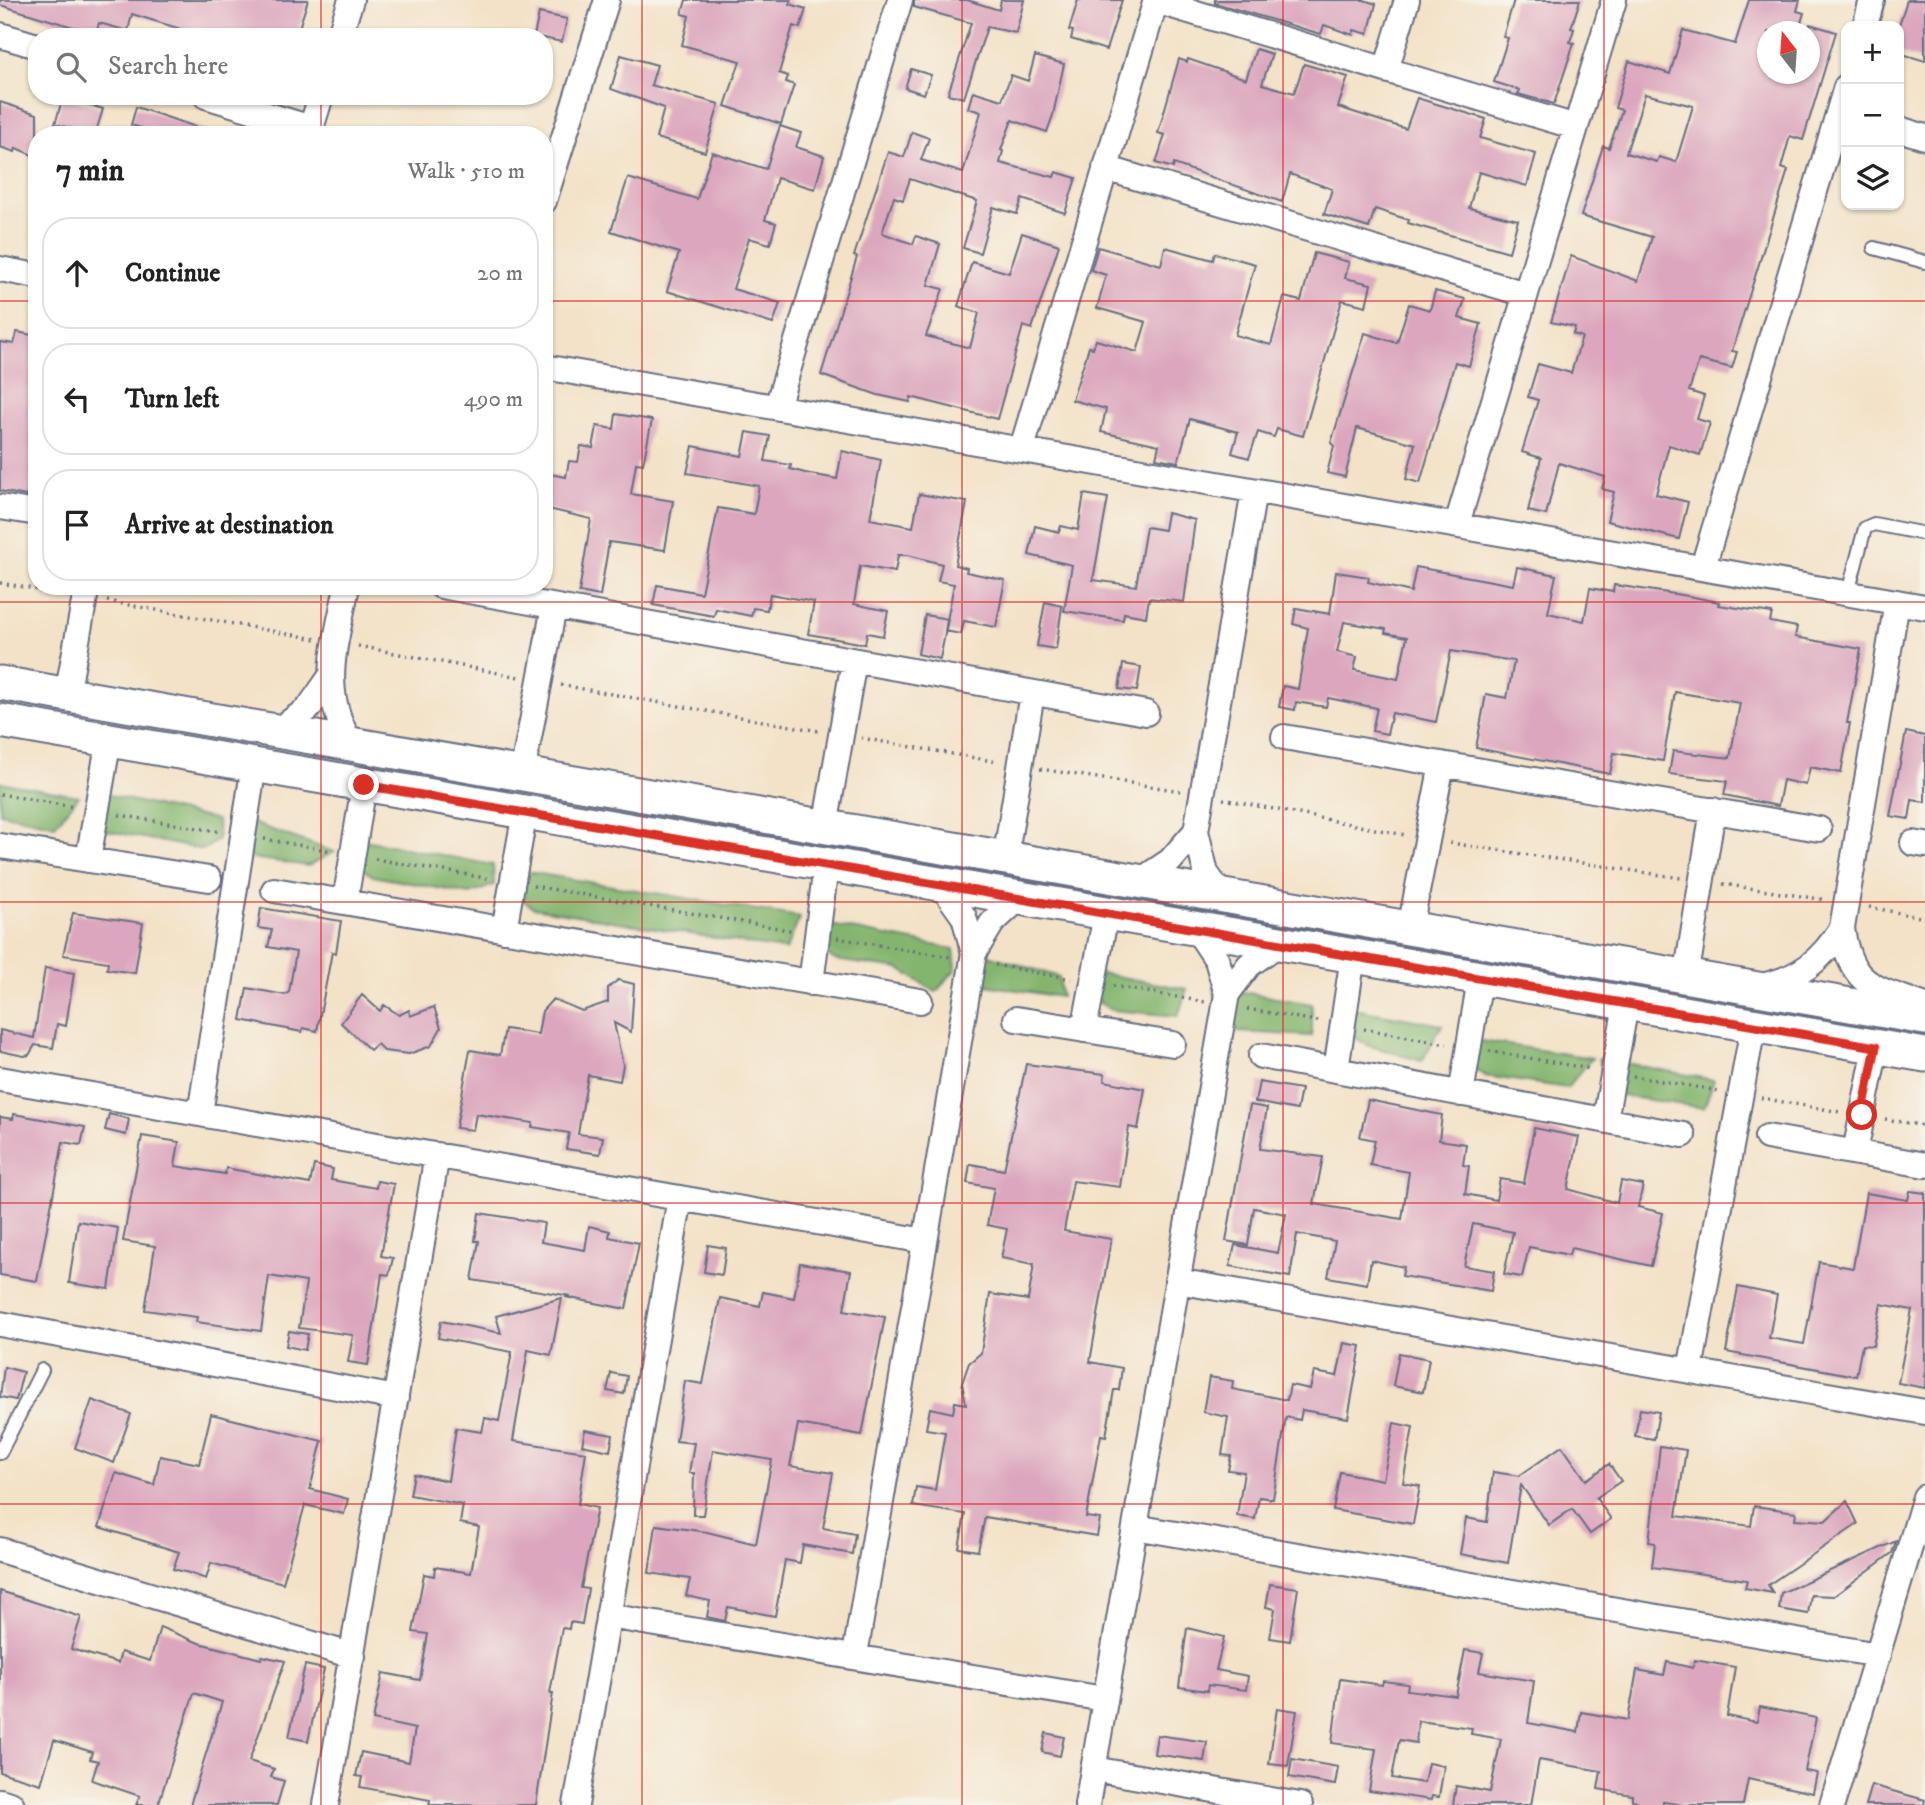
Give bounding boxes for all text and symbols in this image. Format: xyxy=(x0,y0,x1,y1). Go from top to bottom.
north arrow xyxy=(1757,21,1820,84)
map controls xyxy=(1841,21,1904,210)
button: + xyxy=(1841,21,1904,84)
search box xyxy=(28,28,553,105)
icon: search xyxy=(52,48,90,86)
text: Search here xyxy=(108,50,228,83)
button: − xyxy=(1841,84,1904,147)
button: layers xyxy=(1841,147,1904,210)
text: 7 min xyxy=(56,153,124,190)
text: Walk · 510 m xyxy=(407,157,525,186)
icon: ahead xyxy=(58,254,96,292)
text: Continue xyxy=(125,257,220,290)
text: 20 m xyxy=(477,259,523,288)
icon: left xyxy=(58,380,96,418)
text: Turn left xyxy=(125,383,219,416)
text: 490 m xyxy=(464,385,523,414)
icon: arrive xyxy=(58,506,96,544)
text: Arrive at destination xyxy=(125,509,334,542)
route end xyxy=(348,769,379,800)
route start xyxy=(1846,1099,1877,1130)

